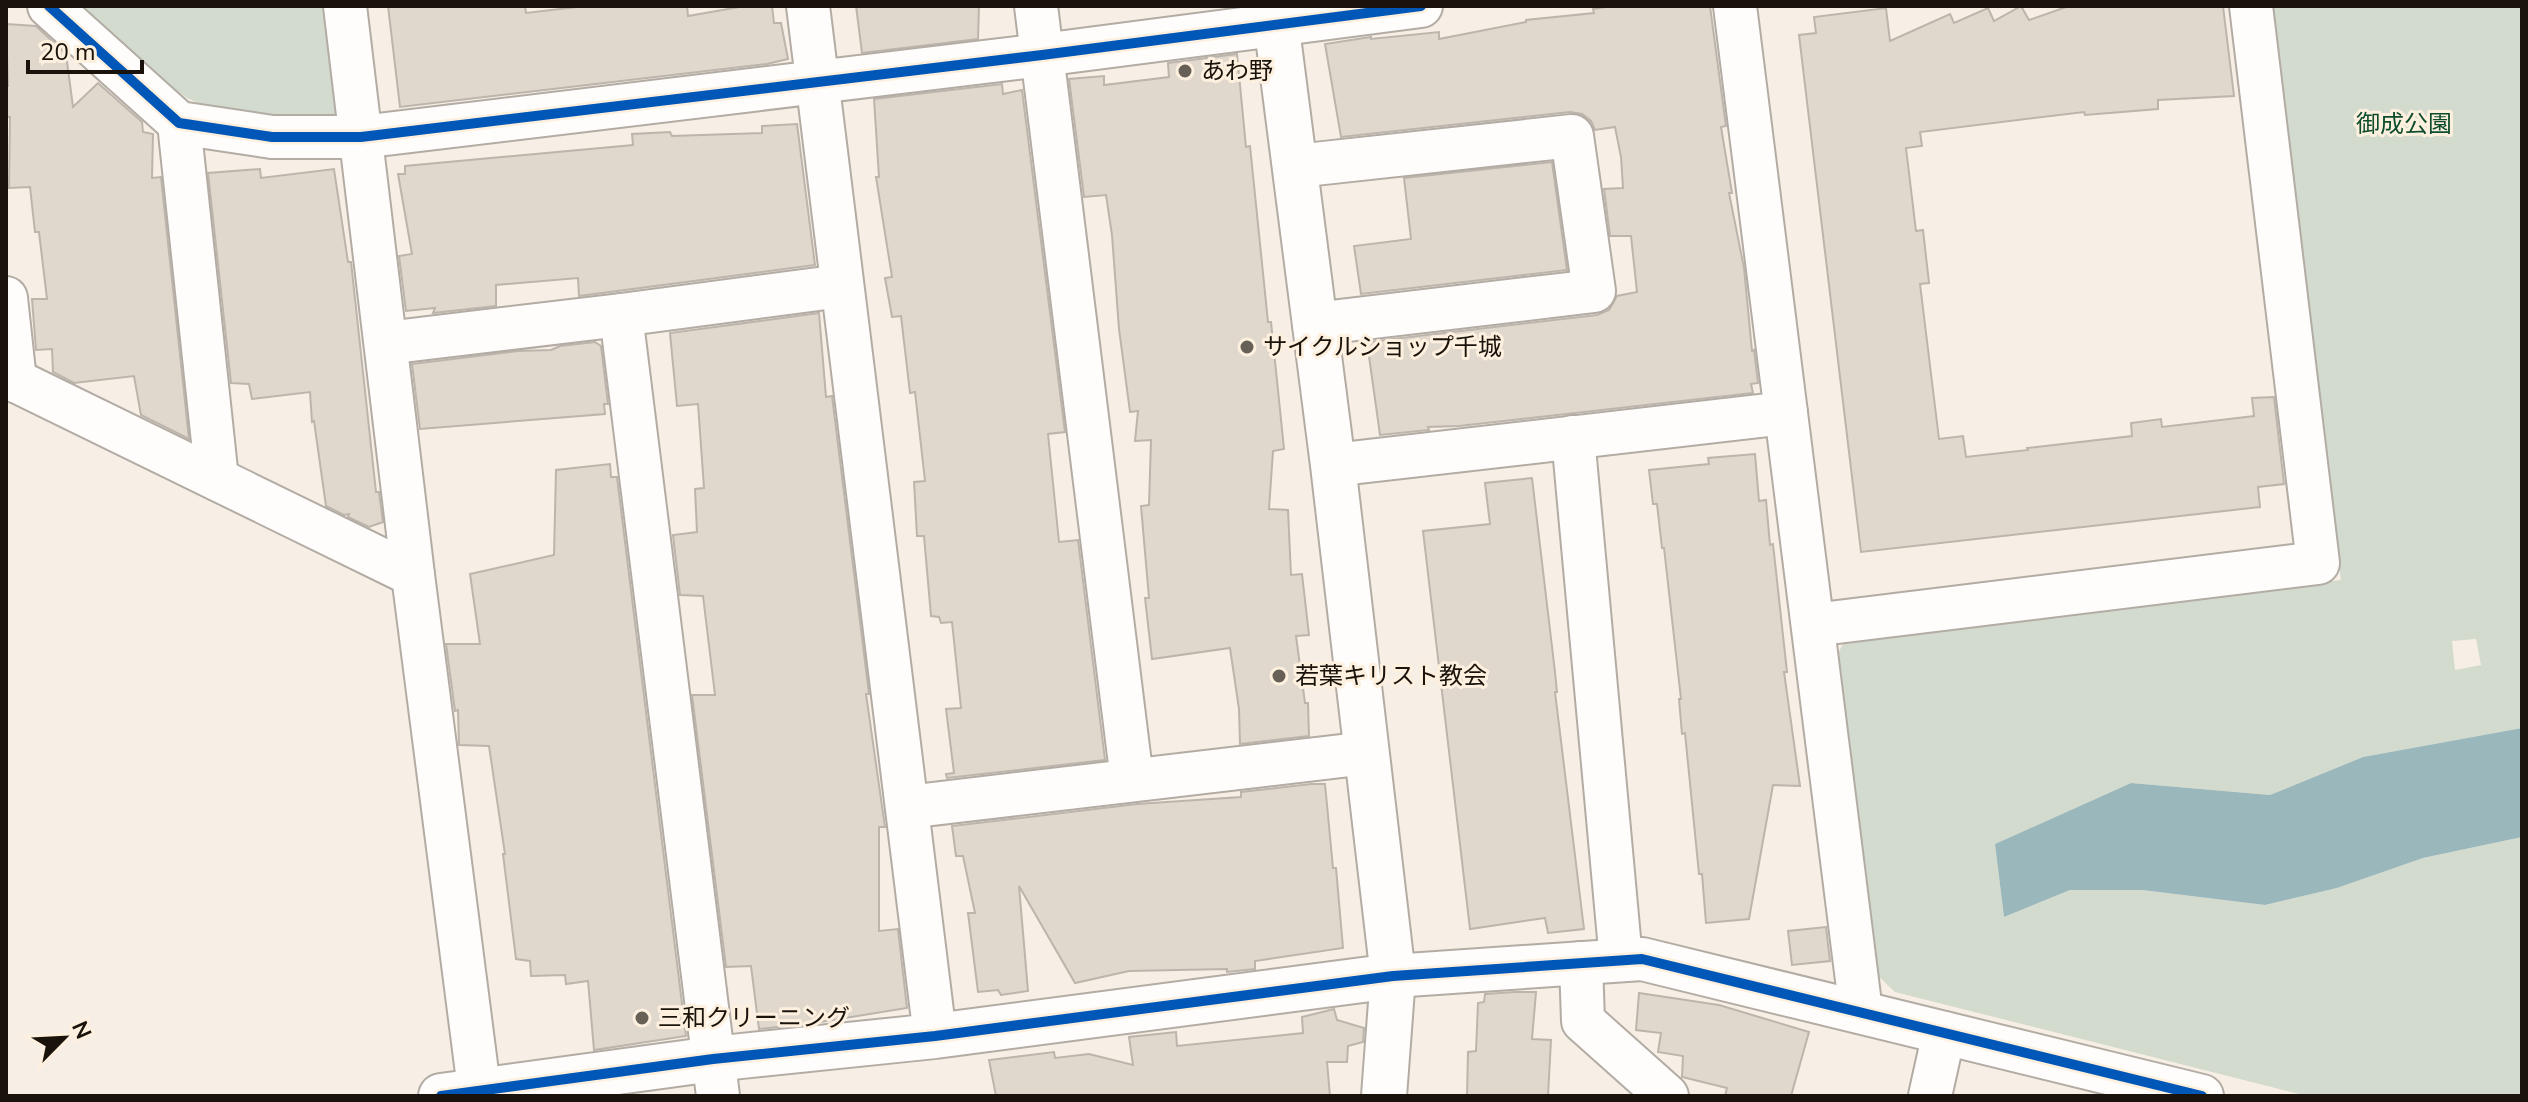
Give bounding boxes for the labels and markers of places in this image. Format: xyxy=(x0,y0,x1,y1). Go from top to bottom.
place label: あわ野 xyxy=(1201,55,1273,87)
marker: あわ野 xyxy=(1176,62,1194,80)
place label: サイクルショップ千城 xyxy=(1263,331,1502,363)
marker: サイクルショップ千城 xyxy=(1238,338,1256,356)
place label: 若葉キリスト教会 xyxy=(1295,660,1487,692)
marker: 若葉キリスト教会 xyxy=(1270,667,1288,685)
place label: 三和クリーニング xyxy=(658,1002,850,1034)
marker: 三和クリーニング xyxy=(633,1009,651,1027)

